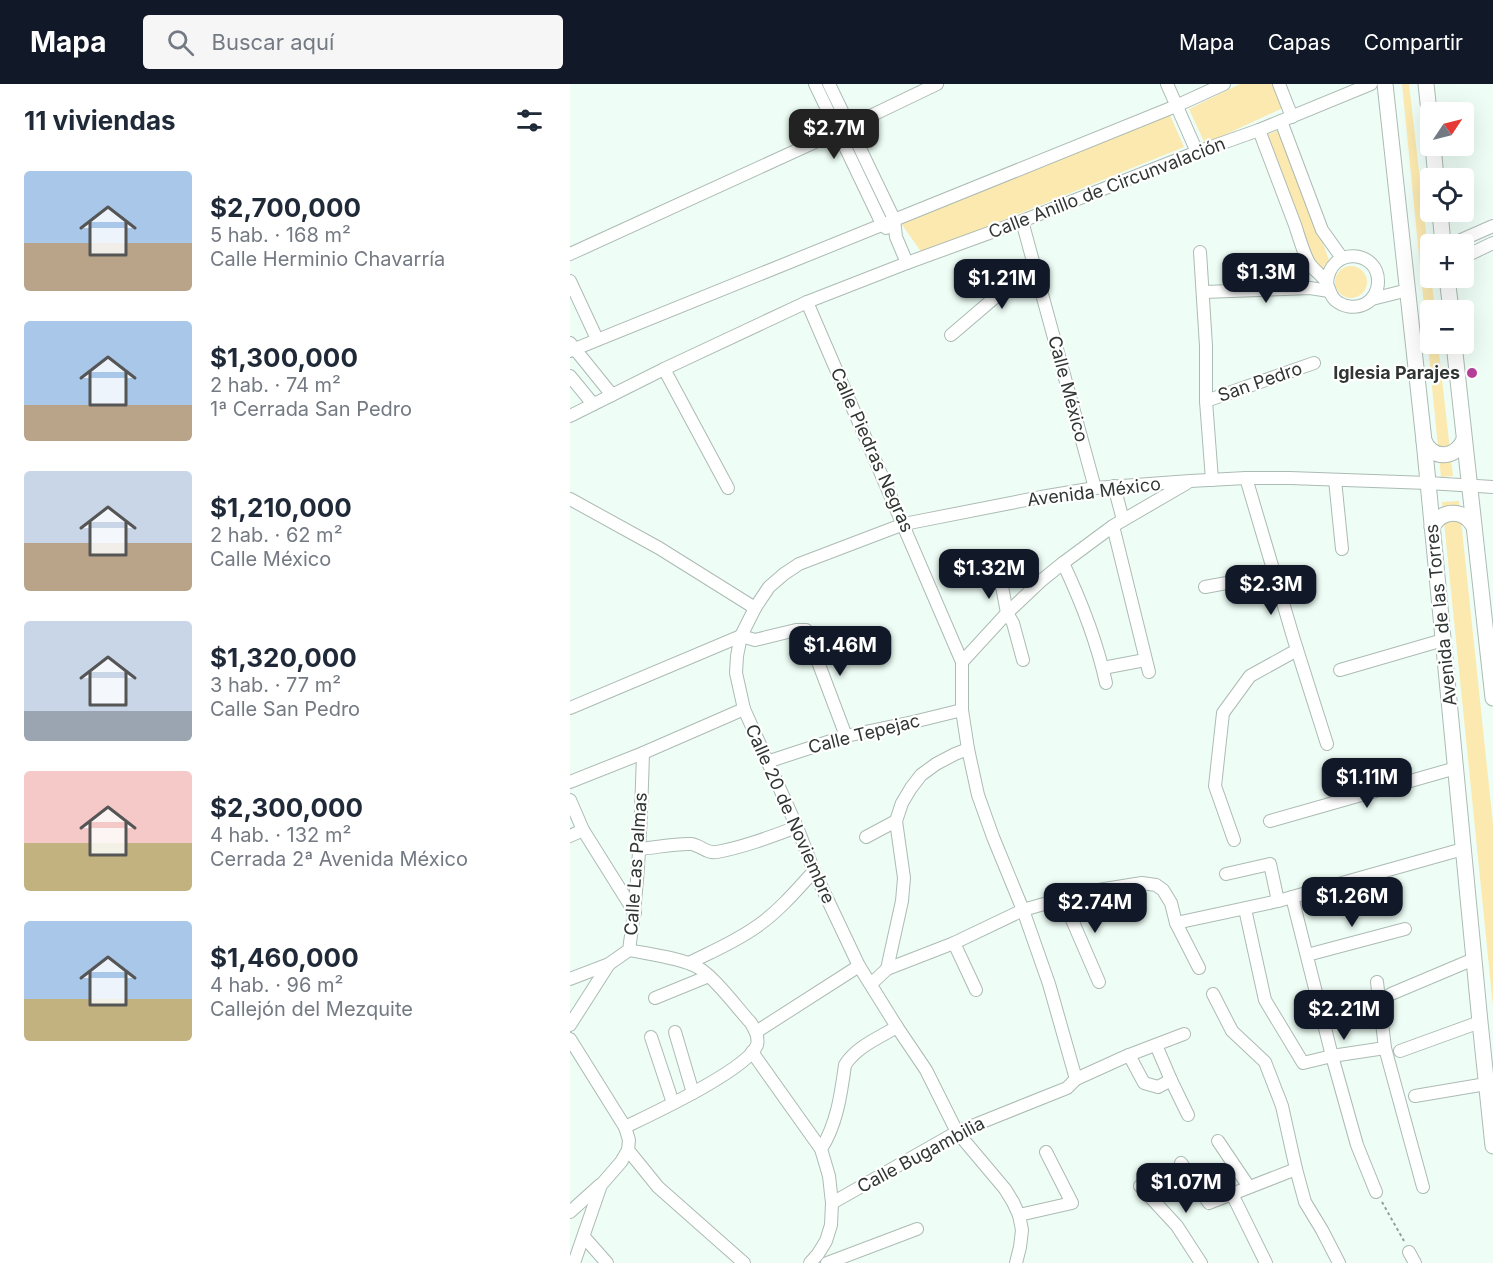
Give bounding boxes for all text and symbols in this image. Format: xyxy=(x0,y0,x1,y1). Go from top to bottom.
search box xyxy=(143,15,563,69)
text: Mapa xyxy=(30,25,107,59)
icon: search xyxy=(164,26,197,59)
text: Buscar aquí xyxy=(212,29,334,55)
text: Mapa xyxy=(1179,30,1235,55)
text: Capas xyxy=(1268,30,1331,55)
text: Compartir xyxy=(1364,30,1463,55)
north arrow xyxy=(1420,102,1474,156)
map controls xyxy=(1420,102,1474,354)
icon: filters xyxy=(513,104,546,137)
text: 11 viviendas xyxy=(24,105,176,136)
pin: $2.7M xyxy=(792,109,876,160)
text: $2.7M xyxy=(803,116,865,140)
street label: Calle Anillo de Circunvalación xyxy=(985,133,1228,243)
button: locate xyxy=(1420,168,1474,222)
text: $2,700,000 xyxy=(210,192,361,223)
icon: home xyxy=(72,195,144,267)
text: 5 hab. · 168 m² xyxy=(210,223,351,247)
button: + xyxy=(1420,234,1474,288)
text: Calle Herminio Chavarría xyxy=(210,247,445,271)
pin: $1.3M xyxy=(1224,253,1308,304)
pin: $1.21M xyxy=(953,259,1051,310)
text: $1.3M xyxy=(1236,260,1296,284)
text: $1.21M xyxy=(968,266,1036,290)
button: − xyxy=(1420,300,1474,354)
street label: Calle México xyxy=(1044,333,1093,444)
text: $1,300,000 xyxy=(210,342,358,373)
icon: home xyxy=(72,345,144,417)
street label: San Pedro xyxy=(1215,357,1305,406)
place label: Iglesia Parajes xyxy=(1333,362,1460,383)
street label: Calle Piedras Negras xyxy=(827,364,918,535)
marker: Iglesia Parajes xyxy=(1465,366,1479,380)
text: 2 hab. · 74 m² xyxy=(210,373,341,397)
text: 1ª Cerrada San Pedro xyxy=(210,397,412,421)
street label: Avenida México xyxy=(1026,473,1162,510)
text: $1,210,000 xyxy=(210,492,352,523)
icon: home xyxy=(72,495,144,567)
text: 2 hab. · 62 m² xyxy=(210,523,342,547)
street label: Avenida de las Torres xyxy=(1421,523,1460,707)
text: Calle México xyxy=(210,547,331,571)
pin: $1.32M xyxy=(940,549,1038,600)
text: $1.32M xyxy=(953,556,1025,580)
pin: $2.3M xyxy=(1229,565,1313,616)
text: $2.3M xyxy=(1239,572,1303,596)
pin: $1.46M xyxy=(791,626,889,677)
text: $1.46M xyxy=(803,633,877,657)
text: $1,320,000 xyxy=(210,642,357,673)
icon: home xyxy=(72,645,144,717)
text: 3 hab. · 77 m² xyxy=(210,673,341,697)
text: Calle San Pedro xyxy=(210,697,360,721)
street label: Calle Tepejac xyxy=(806,709,922,758)
street label: Calle 20 de Noviembre xyxy=(741,721,840,907)
pin: $1.11M xyxy=(1318,758,1416,809)
text: $1.11M xyxy=(1336,765,1398,789)
text: $2,300,000 xyxy=(210,792,363,823)
street label: Calle Las Palmas xyxy=(620,792,651,936)
icon: home xyxy=(72,795,144,867)
text: 4 hab. · 132 m² xyxy=(210,823,351,847)
text: Cerrada 2ª Avenida México xyxy=(210,847,468,871)
pin: $1.26M xyxy=(1303,877,1401,928)
pin: $2.74M xyxy=(1046,883,1144,934)
text: $1.26M xyxy=(1316,884,1388,908)
text: $2.74M xyxy=(1058,890,1132,914)
text: $1,460,000 xyxy=(210,942,359,973)
icon: home xyxy=(72,945,144,1017)
text: 4 hab. · 96 m² xyxy=(210,973,343,997)
pin: $2.21M xyxy=(1295,990,1393,1041)
text: Callejón del Mezquite xyxy=(210,997,413,1021)
text: $2.21M xyxy=(1308,997,1380,1021)
street label: Calle Bugambilia xyxy=(854,1112,988,1197)
pin: $1.07M xyxy=(1137,1163,1235,1214)
text: $1.07M xyxy=(1150,1170,1222,1194)

